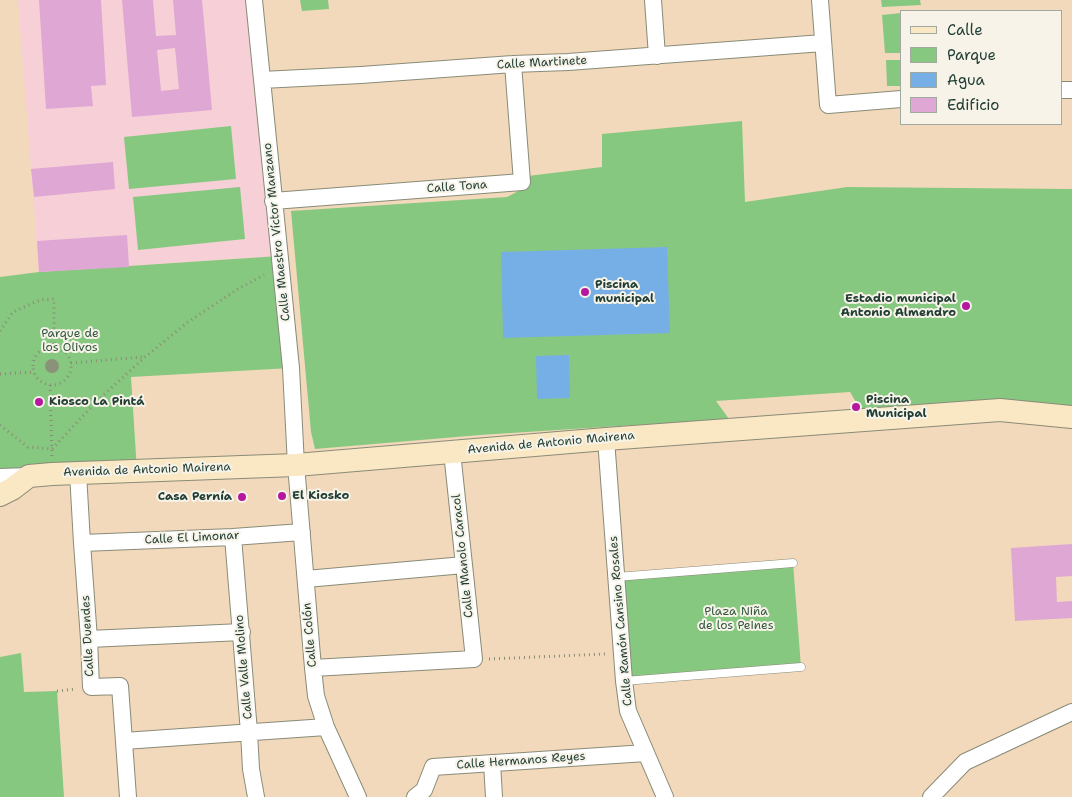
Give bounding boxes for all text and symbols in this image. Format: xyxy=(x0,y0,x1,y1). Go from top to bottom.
legend xyxy=(900,10,1062,125)
text: Calle xyxy=(947,20,983,40)
text: Parque xyxy=(947,45,996,65)
street label: Calle Martinete xyxy=(496,53,588,73)
text: Agua xyxy=(947,70,985,90)
text: Edificio xyxy=(947,95,999,115)
street label: Calle Maestro Víctor Manzano xyxy=(260,142,294,322)
street label: Calle Tona xyxy=(426,178,488,196)
place label: Piscina municipal xyxy=(595,278,654,306)
marker: Piscina municipal xyxy=(579,286,591,298)
place label: Estadio municipal Antonio Almendro xyxy=(841,292,956,320)
marker: Estadio municipal Antonio Almendro xyxy=(960,300,972,312)
park label: Parque de los Olivos xyxy=(41,327,99,355)
place label: Piscina Municipal xyxy=(866,393,927,421)
place label: Kiosco La Pintá xyxy=(49,395,145,409)
marker: Kiosco La Pintá xyxy=(33,396,45,408)
marker: Piscina Municipal xyxy=(850,401,862,413)
street label: Avenida de Antonio Mairena xyxy=(467,429,635,457)
street label: Avenida de Antonio Mairena xyxy=(63,460,231,480)
place label: El Kiosko xyxy=(292,489,349,503)
place label: Casa Pernía xyxy=(158,490,232,504)
marker: El Kiosko xyxy=(276,490,288,502)
marker: Casa Pernía xyxy=(236,491,248,503)
street label: Calle Manolo Caracol xyxy=(449,493,477,619)
street label: Calle El Limonar xyxy=(144,528,240,548)
street label: Calle Ramón Cansino Rosales xyxy=(606,535,636,707)
street label: Calle Duendes xyxy=(79,595,97,677)
street label: Calle Colón xyxy=(300,602,320,668)
park label: Plaza Niña de los Peines xyxy=(698,605,774,633)
street label: Calle Valle Molino xyxy=(232,614,256,720)
street label: Calle Hermanos Reyes xyxy=(456,749,586,773)

